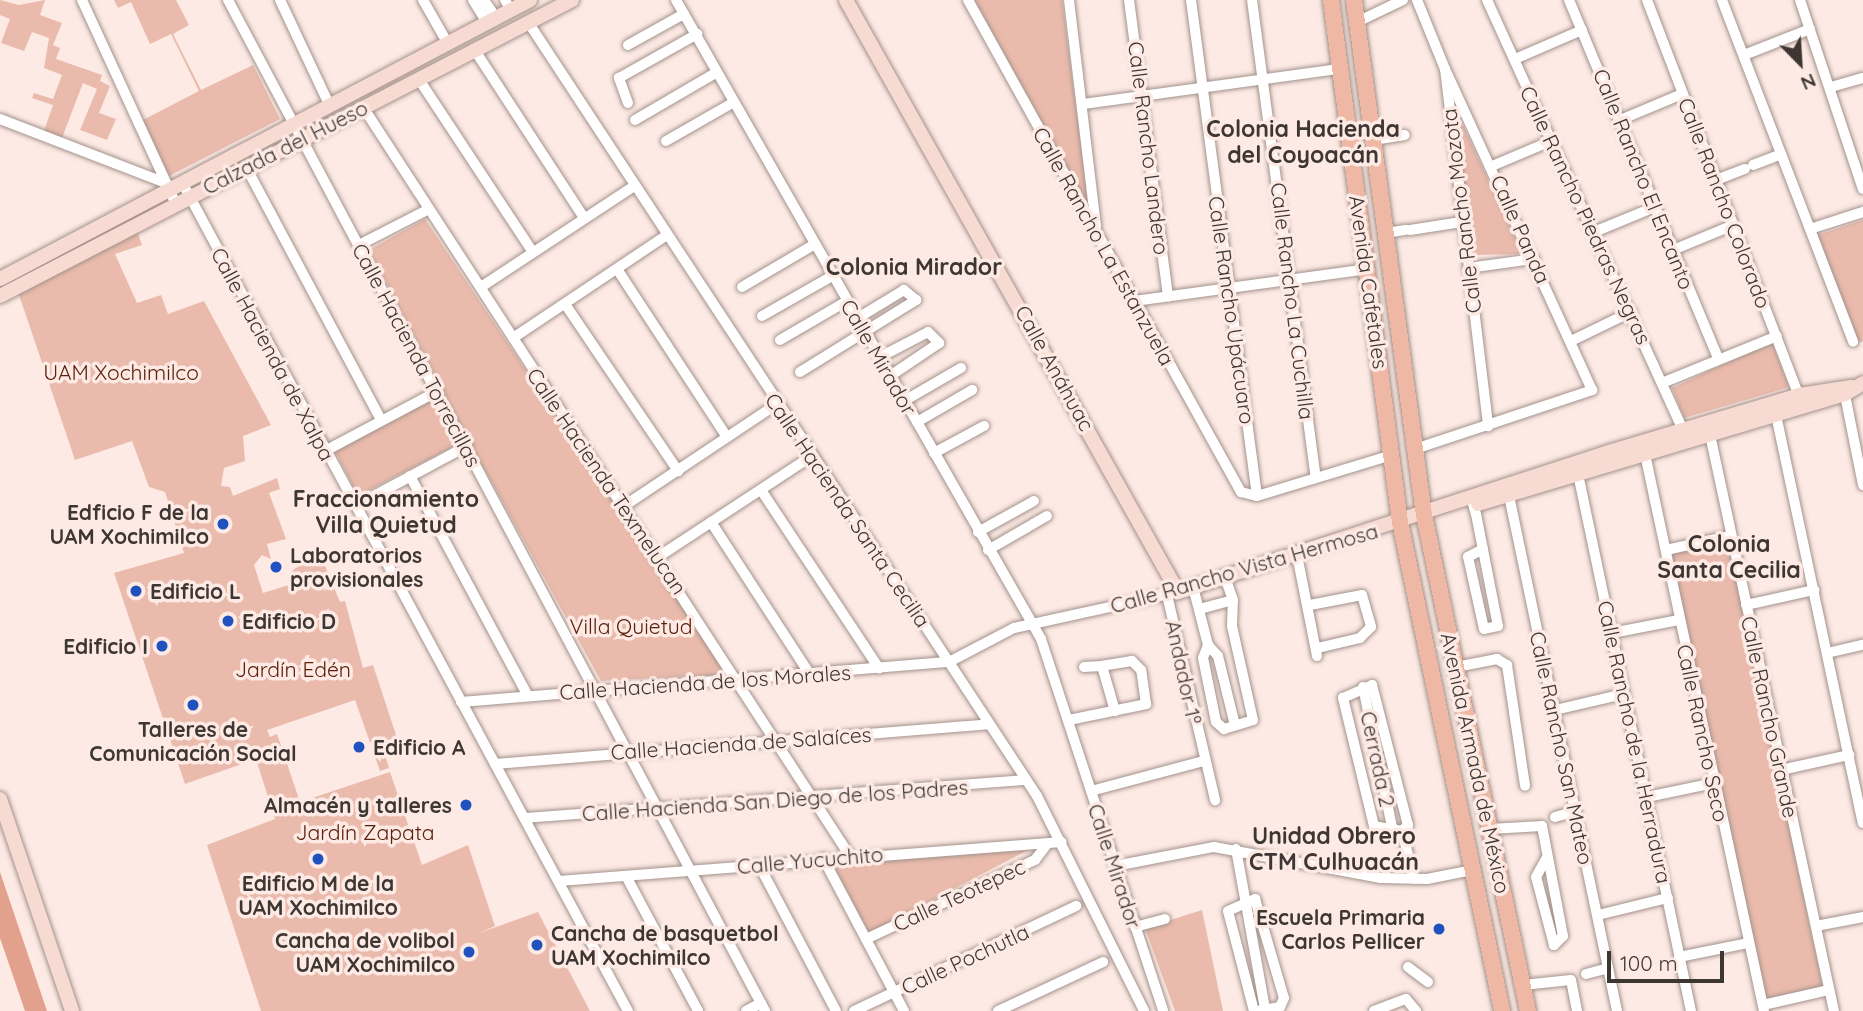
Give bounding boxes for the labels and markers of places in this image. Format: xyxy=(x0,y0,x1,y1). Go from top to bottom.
place label: Edficio F de la UAM Xochimilco xyxy=(49,499,209,549)
marker: Edficio F de la UAM Xochimilco xyxy=(215,516,231,532)
place label: Laboratorios provisionales xyxy=(290,542,423,592)
marker: Laboratorios provisionales xyxy=(268,559,284,575)
place label: Edificio L xyxy=(150,578,241,604)
marker: Edificio L xyxy=(128,583,144,599)
place label: Edificio D xyxy=(242,608,336,634)
marker: Edificio D xyxy=(220,613,236,629)
place label: Edificio I xyxy=(63,633,148,659)
marker: Edificio I xyxy=(154,638,170,654)
marker: Talleres de Comunicación Social xyxy=(185,697,201,713)
place label: Talleres de Comunicación Social xyxy=(89,716,297,766)
place label: Edificio A xyxy=(373,734,465,760)
marker: Edificio A xyxy=(351,739,367,755)
place label: Almacén y talleres xyxy=(264,792,452,818)
marker: Almacén y talleres xyxy=(458,797,474,813)
marker: Edificio M de la UAM Xochimilco xyxy=(310,851,326,867)
place label: Edificio M de la UAM Xochimilco xyxy=(238,870,398,920)
place label: Escuela Primaria Carlos Pellicer xyxy=(1256,904,1425,954)
place label: Cancha de basquetbol UAM Xochimilco xyxy=(551,920,779,970)
marker: Escuela Primaria Carlos Pellicer xyxy=(1431,921,1447,937)
place label: Cancha de volibol UAM Xochimilco xyxy=(275,927,455,977)
marker: Cancha de basquetbol UAM Xochimilco xyxy=(529,937,545,953)
marker: Cancha de volibol UAM Xochimilco xyxy=(461,944,477,960)

